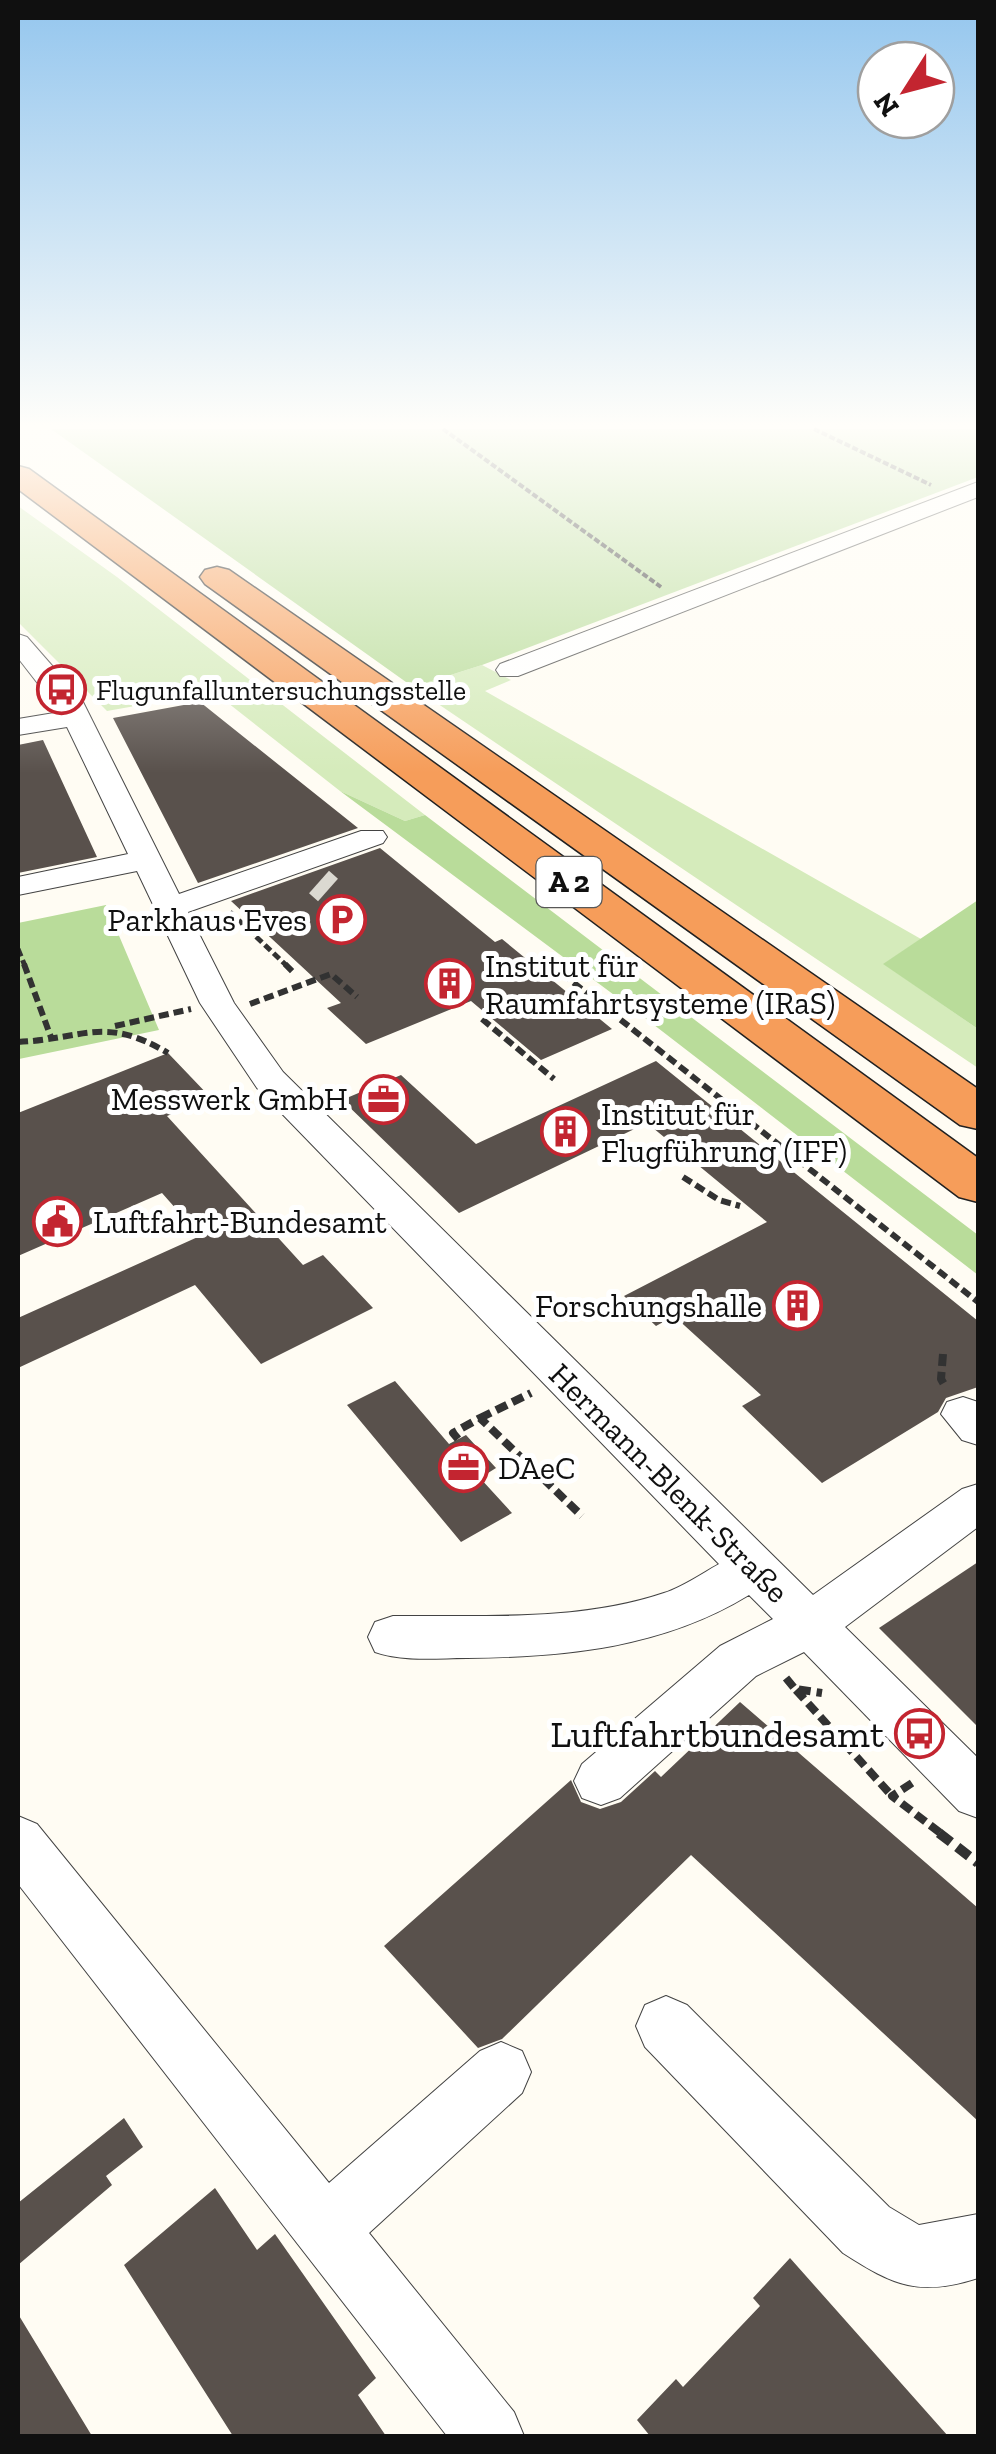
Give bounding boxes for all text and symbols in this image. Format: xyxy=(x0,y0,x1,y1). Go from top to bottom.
north arrow xyxy=(856,40,956,140)
text: N xyxy=(867,86,906,123)
bus stop icon: Flugunfalluntersuchungsstelle xyxy=(35,664,87,716)
place label: Flugunfalluntersuchungsstelle xyxy=(96,674,466,707)
road number: A 2 xyxy=(536,857,602,907)
parking icon: Parkhaus Eves xyxy=(316,894,368,946)
place label: Parkhaus Eves xyxy=(107,901,307,939)
place label: Institut für Raumfahrtsysteme (IRaS) xyxy=(485,947,835,1022)
building icon: Institut für Raumfahrtsysteme (IRaS) xyxy=(424,958,476,1010)
office icon: Messwerk GmbH xyxy=(357,1073,409,1125)
place label: Messwerk GmbH xyxy=(111,1080,348,1118)
place label: Institut für Flugführung (IFF) xyxy=(601,1095,847,1170)
building icon: Institut für Flugführung (IFF) xyxy=(540,1106,592,1158)
public building icon: Luftfahrt-Bundesamt xyxy=(32,1196,84,1248)
place label: Luftfahrt-Bundesamt xyxy=(93,1203,387,1241)
building icon: Forschungshalle xyxy=(771,1280,823,1332)
place label: Forschungshalle xyxy=(535,1287,762,1325)
street label: Hermann-Blenk-Straße xyxy=(541,1355,797,1611)
office icon: DAeC xyxy=(437,1442,489,1494)
place label: DAeC xyxy=(498,1449,576,1487)
bus stop icon: Luftfahrtbundesamt xyxy=(893,1708,945,1760)
place label: Luftfahrtbundesamt xyxy=(550,1711,884,1757)

